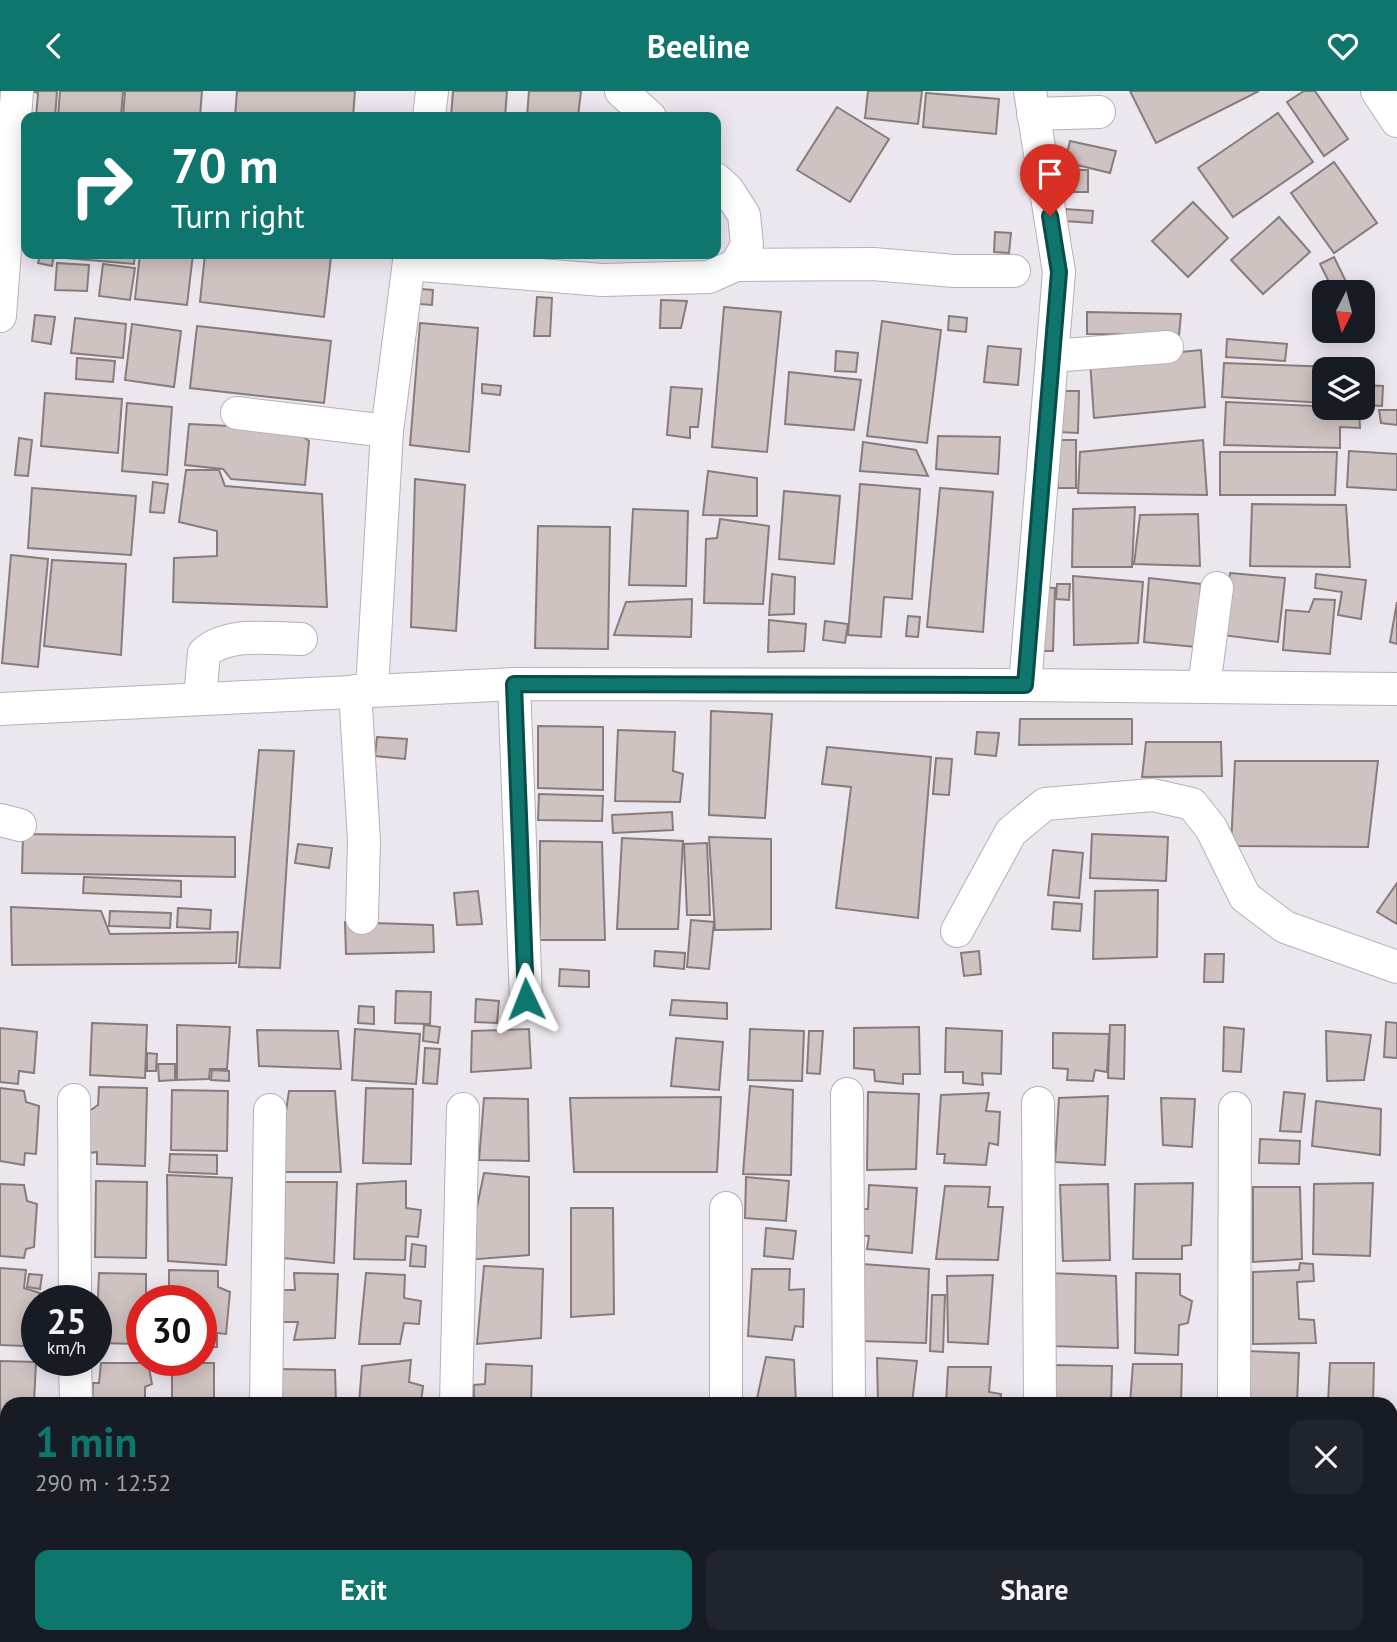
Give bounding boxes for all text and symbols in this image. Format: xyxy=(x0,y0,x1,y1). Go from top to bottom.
text: Beeline xyxy=(647,25,750,67)
icon: back xyxy=(35,27,73,65)
icon: heart xyxy=(1324,27,1362,65)
text: 70 m xyxy=(171,133,278,197)
icon: right xyxy=(56,140,147,231)
pin xyxy=(1020,144,1080,216)
icon: arrive xyxy=(1031,155,1069,193)
text: Turn right xyxy=(171,195,305,237)
north arrow xyxy=(1312,280,1376,343)
map controls xyxy=(1312,280,1375,420)
button: layers xyxy=(1312,357,1375,420)
position arrow xyxy=(489,962,563,1036)
speed limit sign: 30 xyxy=(126,1285,217,1376)
text: 25 xyxy=(47,1298,86,1344)
text: km/h xyxy=(47,1336,86,1359)
text: 1 min xyxy=(35,1414,137,1469)
button: close xyxy=(1289,1420,1363,1494)
text: 290 m · 12:52 xyxy=(35,1468,171,1497)
button: Exit xyxy=(35,1550,692,1630)
button: Share xyxy=(706,1550,1363,1630)

